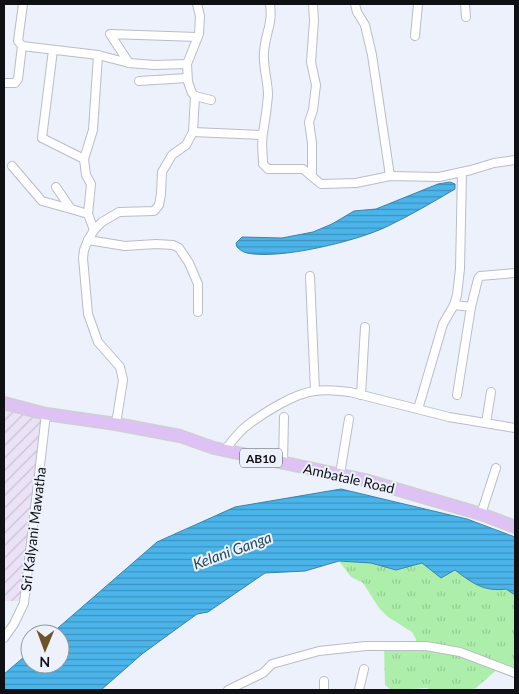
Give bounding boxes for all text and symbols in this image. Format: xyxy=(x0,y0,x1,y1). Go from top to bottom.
road number: AB10 xyxy=(240,448,282,468)
street label: Ambatale Road xyxy=(302,459,396,497)
street label: Sri Kalyani Mawatha xyxy=(17,466,49,592)
water label: Kelani Ganga xyxy=(190,527,274,573)
north arrow xyxy=(20,624,70,674)
text: N xyxy=(39,654,50,671)

